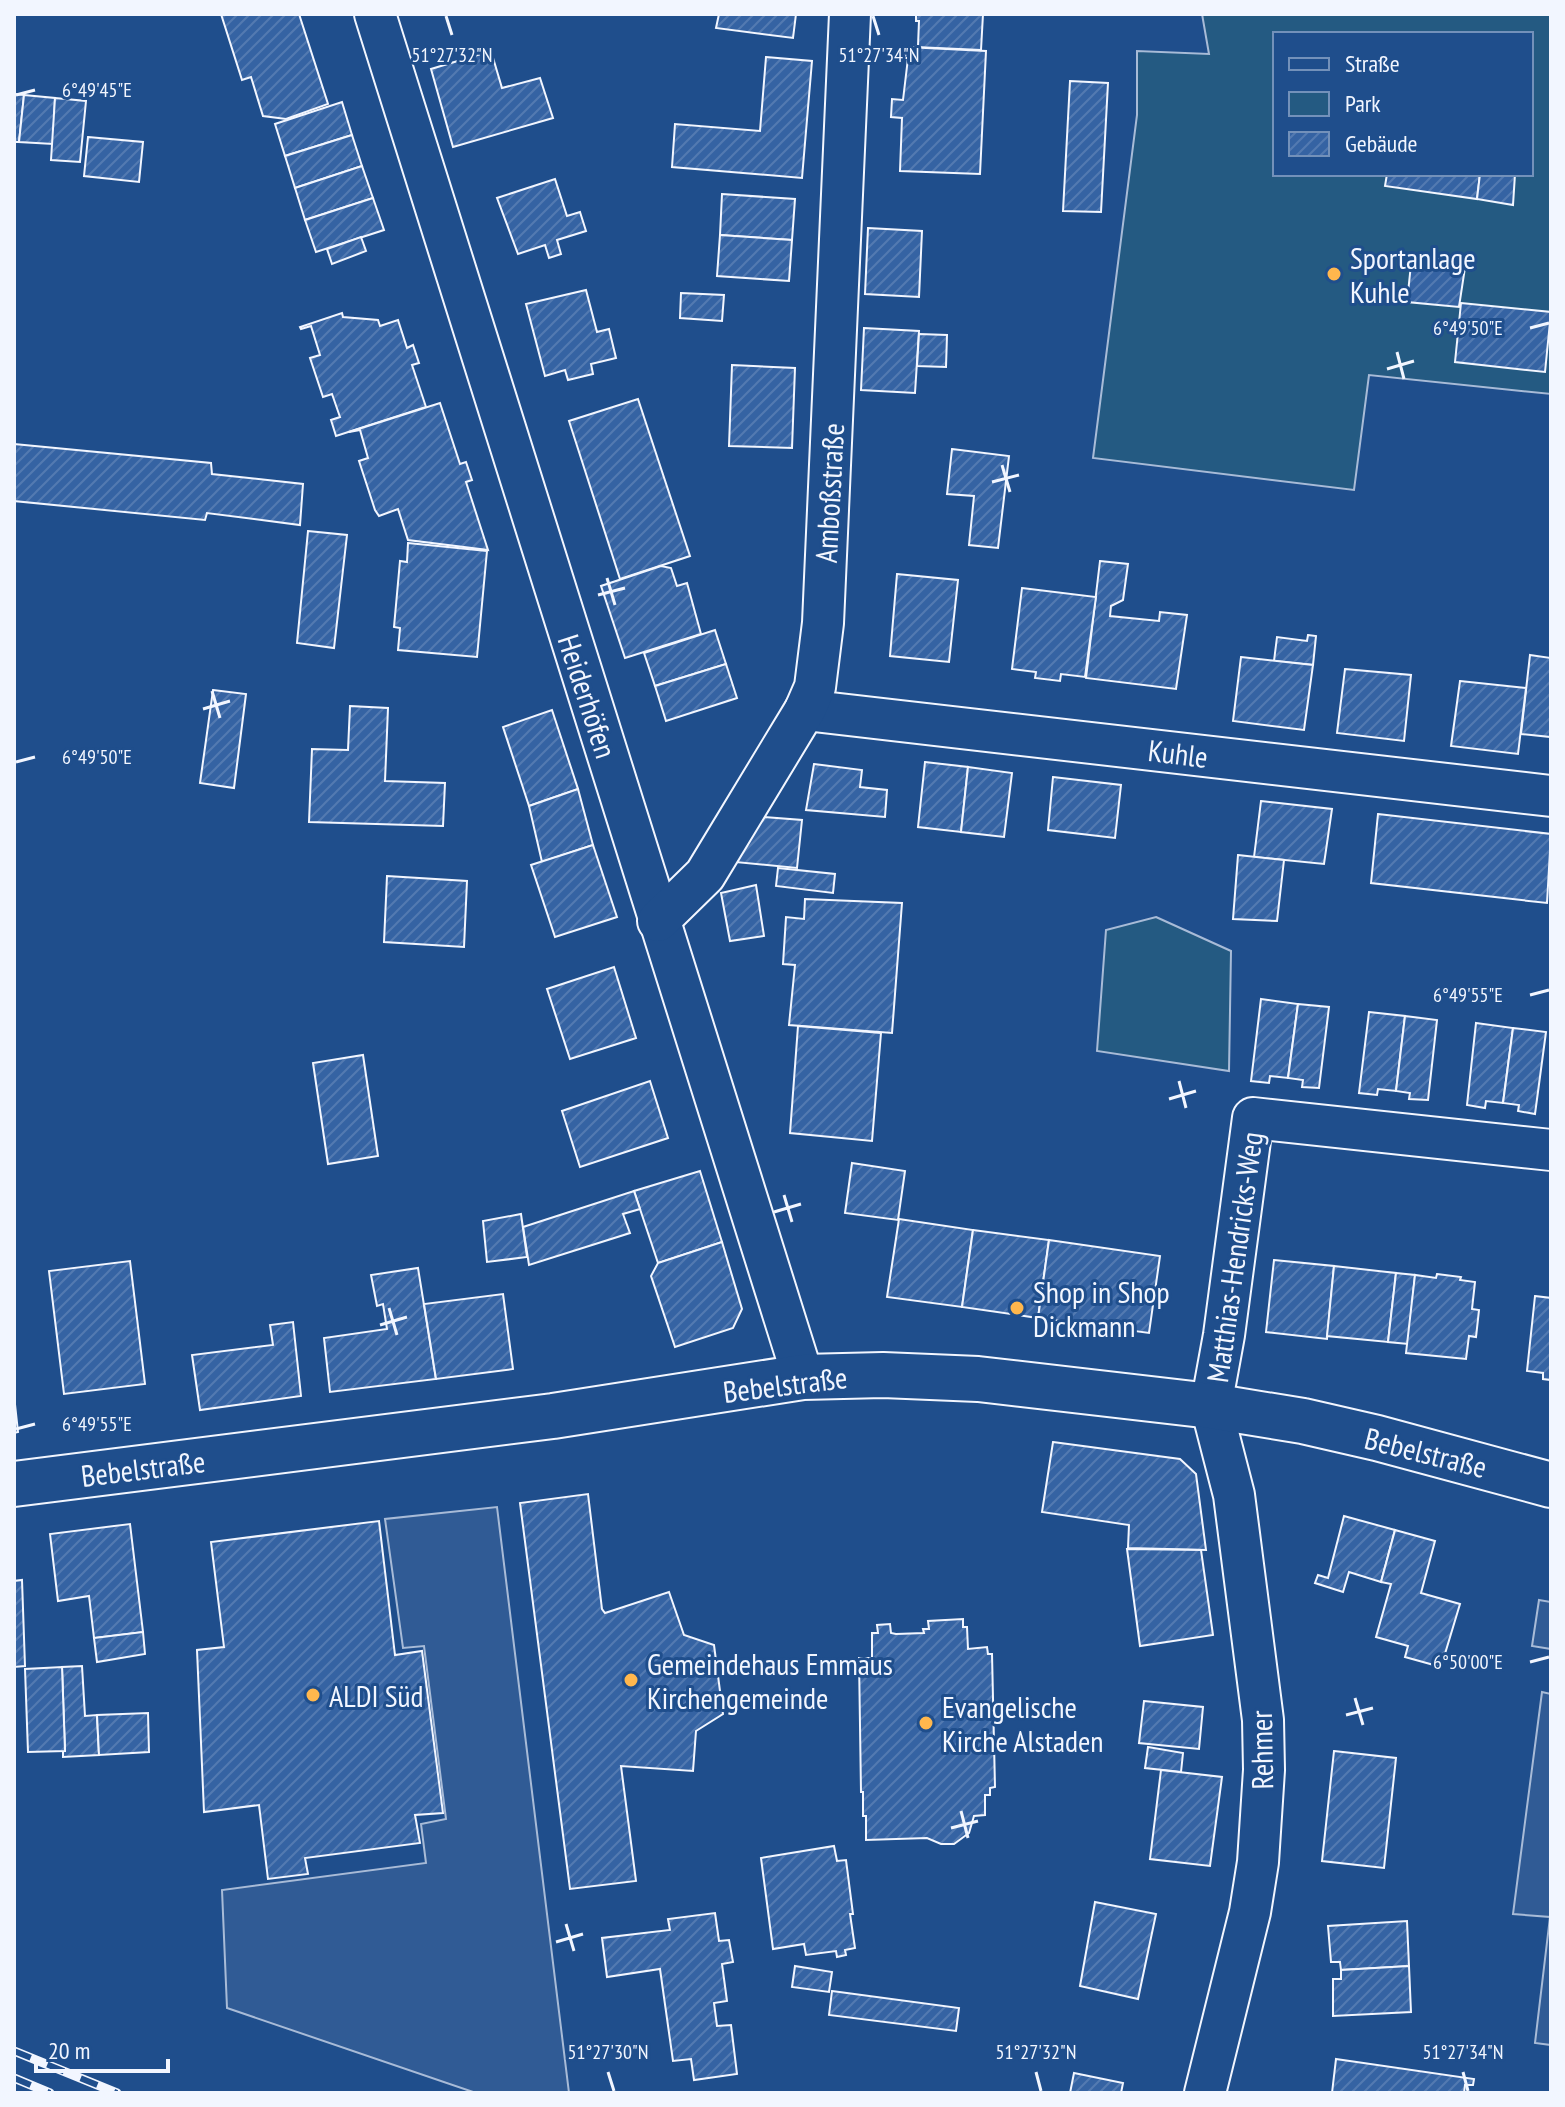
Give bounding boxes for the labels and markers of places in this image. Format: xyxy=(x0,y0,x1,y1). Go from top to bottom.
place label: Sportanlage Kuhle xyxy=(1350,238,1476,311)
marker: Sportanlage Kuhle xyxy=(1325,265,1343,283)
place label: Shop in Shop Dickmann xyxy=(1033,1272,1170,1345)
marker: Shop in Shop Dickmann xyxy=(1008,1299,1026,1317)
place label: Gemeindehaus Emmaus Kirchengemeinde xyxy=(647,1644,893,1717)
marker: Gemeindehaus Emmaus Kirchengemeinde xyxy=(622,1671,640,1689)
place label: ALDI Süd xyxy=(329,1676,424,1715)
marker: ALDI Süd xyxy=(304,1686,322,1704)
place label: Evangelische Kirche Alstaden xyxy=(942,1687,1103,1760)
marker: Evangelische Kirche Alstaden xyxy=(917,1714,935,1732)

